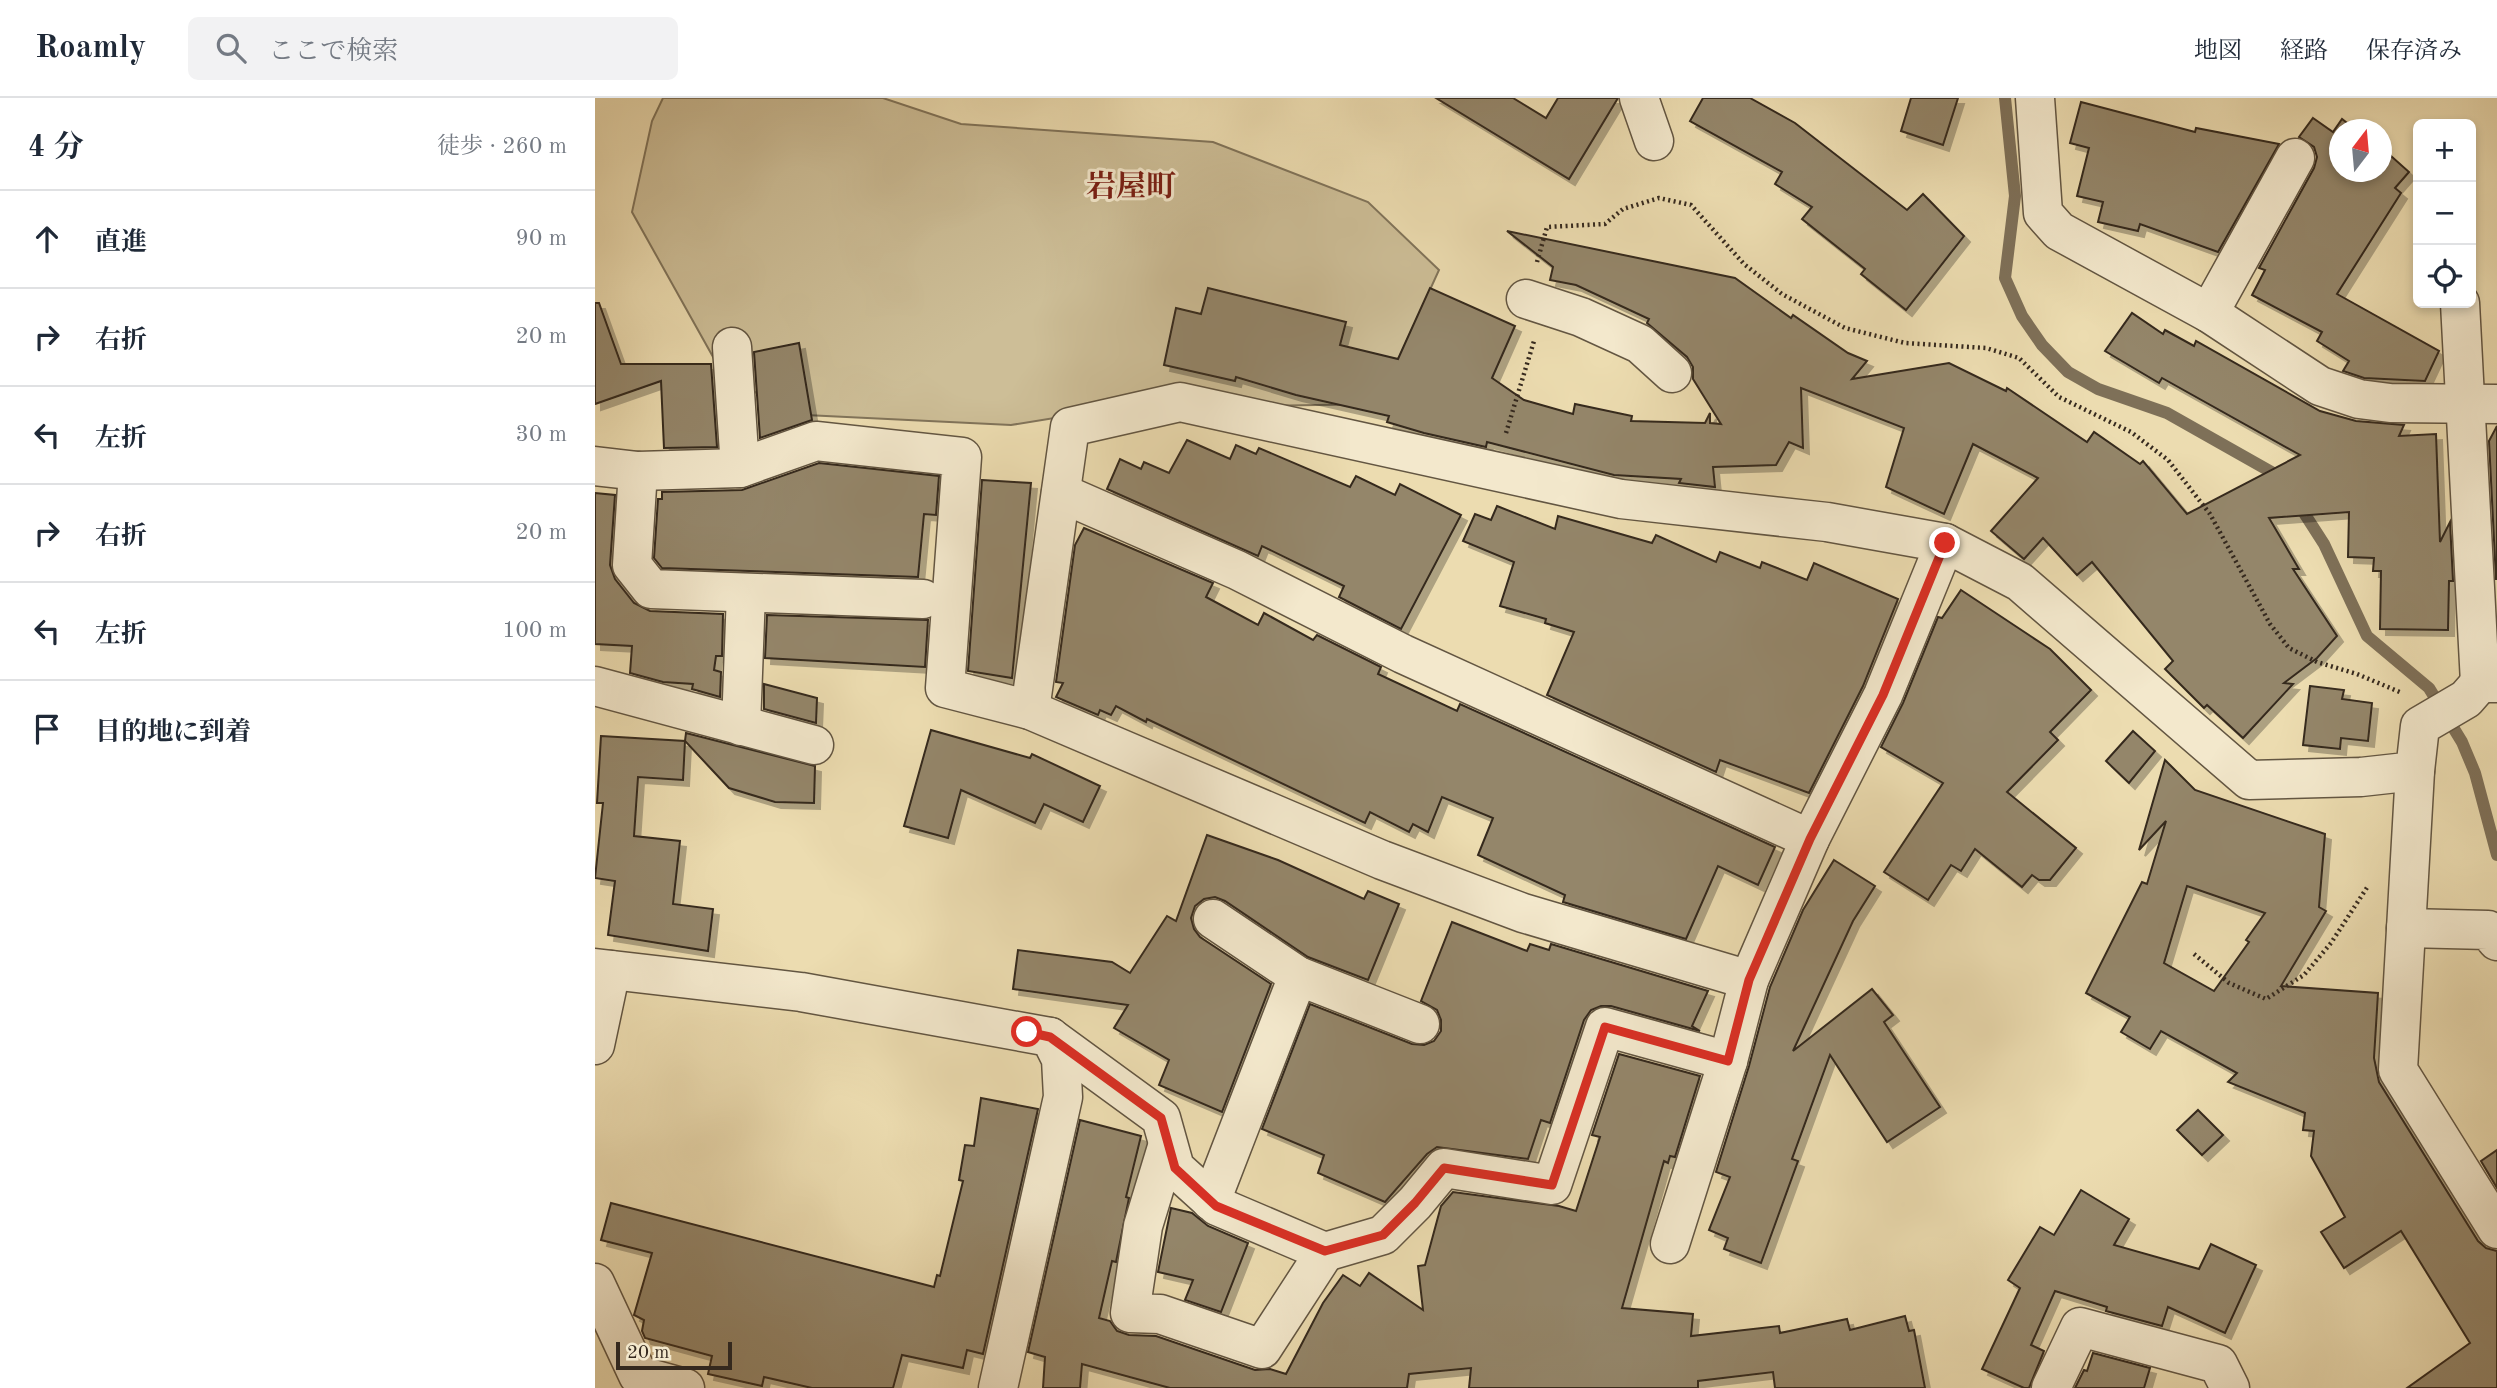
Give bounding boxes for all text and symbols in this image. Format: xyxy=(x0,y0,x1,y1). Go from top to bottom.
search box xyxy=(188,17,678,80)
icon: search xyxy=(212,29,250,67)
text: Roamly xyxy=(35,32,146,65)
text: ここで検索 xyxy=(268,39,398,65)
text: 地図 xyxy=(2194,40,2242,64)
text: 経路 xyxy=(2280,40,2328,64)
text: 保存済み xyxy=(2366,40,2462,64)
north arrow xyxy=(2329,119,2392,182)
map controls xyxy=(2413,119,2476,308)
button: + xyxy=(2413,119,2476,182)
text: 4 分 xyxy=(28,133,84,163)
text: 徒歩 · 260 m xyxy=(437,135,567,158)
district label: 岩屋町 xyxy=(1086,170,1176,203)
button: − xyxy=(2413,182,2476,245)
icon: ahead xyxy=(28,220,66,258)
text: 90 m xyxy=(516,227,567,250)
text: 直進 xyxy=(95,230,147,256)
button: locate xyxy=(2413,245,2476,308)
icon: right xyxy=(28,318,66,356)
text: 20 m xyxy=(516,325,567,348)
text: 右折 xyxy=(95,328,147,354)
icon: left xyxy=(28,416,66,454)
text: 30 m xyxy=(516,423,567,446)
text: 左折 xyxy=(95,426,147,452)
icon: right xyxy=(28,514,66,552)
text: 20 m xyxy=(516,521,567,544)
text: 右折 xyxy=(95,524,147,550)
route end xyxy=(1929,527,1960,558)
icon: left xyxy=(28,612,66,650)
text: 100 m xyxy=(502,619,567,642)
text: 左折 xyxy=(95,622,147,648)
icon: arrive xyxy=(28,710,66,748)
text: 目的地に到着 xyxy=(95,720,251,746)
route start xyxy=(1011,1016,1042,1047)
scale bar xyxy=(616,1339,731,1371)
text: 20 m xyxy=(627,1344,669,1363)

